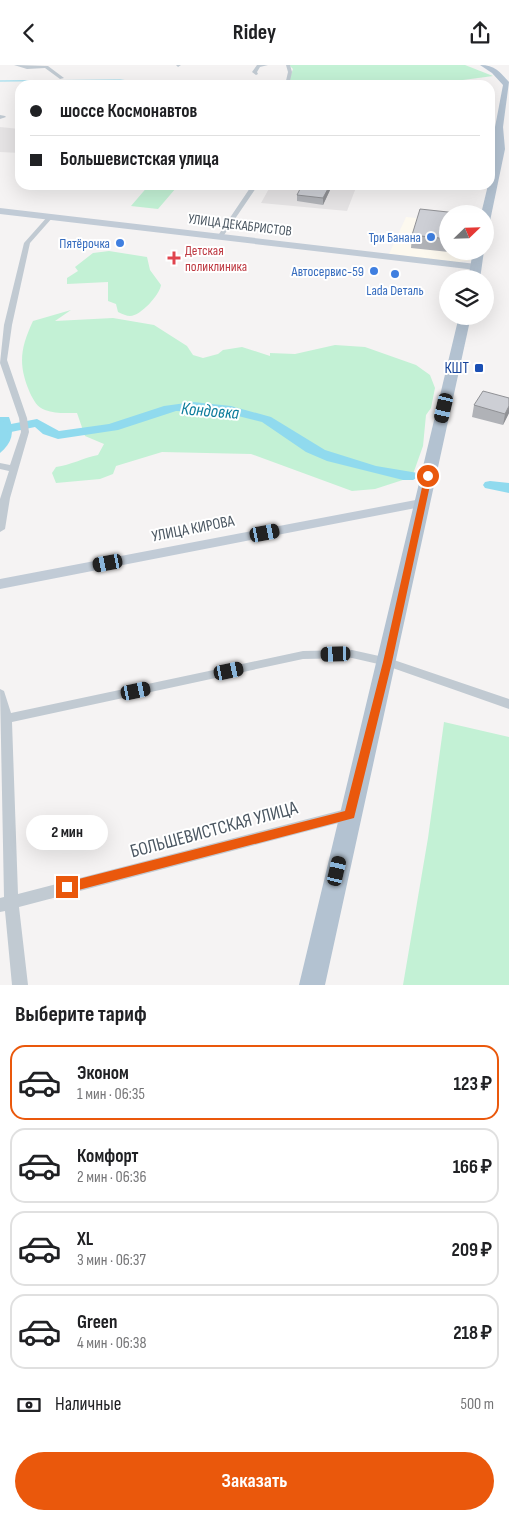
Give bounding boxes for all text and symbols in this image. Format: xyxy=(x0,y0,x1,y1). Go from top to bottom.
icon: back xyxy=(15,19,43,47)
text: Ridey xyxy=(233,19,276,46)
icon: share xyxy=(466,19,494,47)
text: шоссе Космонавтов xyxy=(60,100,197,123)
text: Большевистская улица xyxy=(60,148,219,171)
north arrow xyxy=(439,205,494,260)
map controls xyxy=(439,205,494,325)
street label: УЛИЦА ДЕКАБРИСТОВ xyxy=(187,210,293,240)
place label: Три Банана xyxy=(369,229,421,246)
marker: Три Банана xyxy=(425,231,437,243)
place label: Пятёрочка xyxy=(59,235,110,252)
marker: Пятёрочка xyxy=(114,237,126,249)
place label: Детская поликлиника xyxy=(185,242,247,275)
marker: Детская поликлиника xyxy=(167,251,181,265)
place label: Автосервис-59 xyxy=(290,263,364,280)
marker: Автосервис-59 xyxy=(368,265,380,277)
marker: Lada Dеталь xyxy=(389,268,401,280)
button: layers xyxy=(439,270,494,325)
place label: Lada Dеталь xyxy=(366,282,424,299)
place label: КШТ xyxy=(444,359,470,378)
marker: КШТ xyxy=(473,362,485,374)
car xyxy=(433,392,454,424)
water label: Кондовка xyxy=(180,398,241,424)
route start xyxy=(417,465,439,487)
street label: УЛИЦА КИРОВА xyxy=(150,512,236,546)
car xyxy=(248,523,281,543)
car xyxy=(91,553,124,573)
car xyxy=(320,646,351,662)
car xyxy=(212,661,245,681)
car xyxy=(119,681,152,701)
street label: БОЛЬШЕВИСТСКАЯ УЛИЦА xyxy=(128,796,301,863)
callout: 2 мин xyxy=(26,815,108,849)
text: 2 мин xyxy=(51,823,83,842)
car xyxy=(326,855,347,887)
route end xyxy=(56,876,78,898)
text: Выберите тариф xyxy=(15,1001,147,1028)
icon: car xyxy=(17,1060,62,1105)
text: Эконом xyxy=(77,1062,129,1085)
text: 123 ₽ xyxy=(453,1073,492,1096)
text: 1 мин · 06:35 xyxy=(77,1085,145,1104)
icon: car xyxy=(17,1143,62,1188)
text: Комфорт xyxy=(77,1145,139,1168)
text: 166 ₽ xyxy=(453,1156,492,1179)
text: 2 мин · 06:36 xyxy=(77,1168,146,1187)
icon: car xyxy=(17,1226,62,1271)
text: XL xyxy=(77,1228,93,1251)
text: 209 ₽ xyxy=(452,1239,492,1262)
text: 3 мин · 06:37 xyxy=(77,1251,146,1270)
icon: car xyxy=(17,1309,62,1354)
text: Green xyxy=(77,1311,117,1334)
text: 218 ₽ xyxy=(453,1322,492,1345)
text: 4 мин · 06:38 xyxy=(77,1334,147,1353)
icon: cash xyxy=(15,1391,43,1419)
text: Наличные xyxy=(55,1393,121,1416)
text: 500 m xyxy=(460,1395,494,1414)
button: Заказать xyxy=(15,1452,494,1510)

